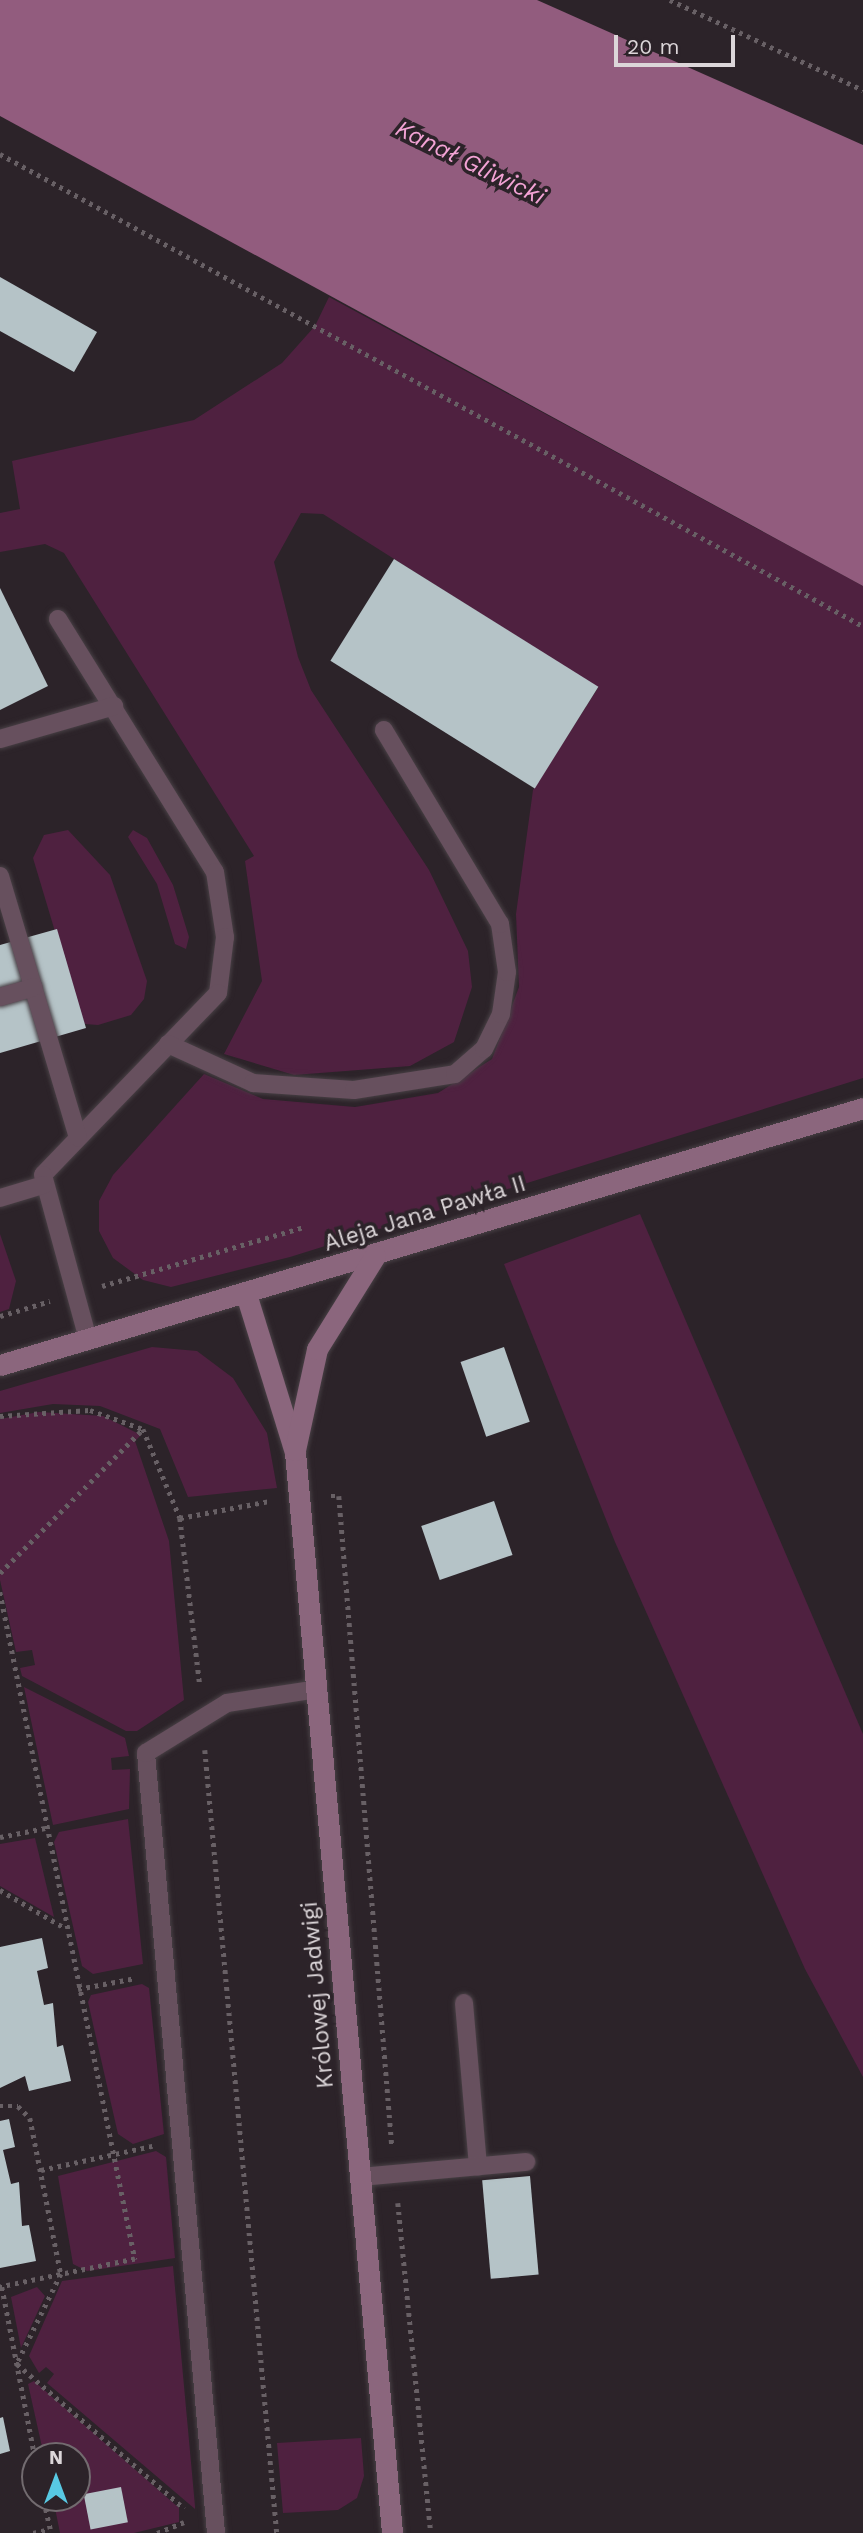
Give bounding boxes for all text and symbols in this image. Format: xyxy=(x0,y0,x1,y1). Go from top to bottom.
scale bar xyxy=(618,21,739,65)
text: 20 m xyxy=(627,34,679,59)
water label: Kanał Gliwicki xyxy=(391,114,549,212)
street label: Aleja Jana Pawła II xyxy=(320,1170,530,1258)
street label: Królowej Jadwigi xyxy=(296,1900,340,2090)
north arrow xyxy=(21,2442,91,2512)
text: N xyxy=(49,2446,63,2469)

